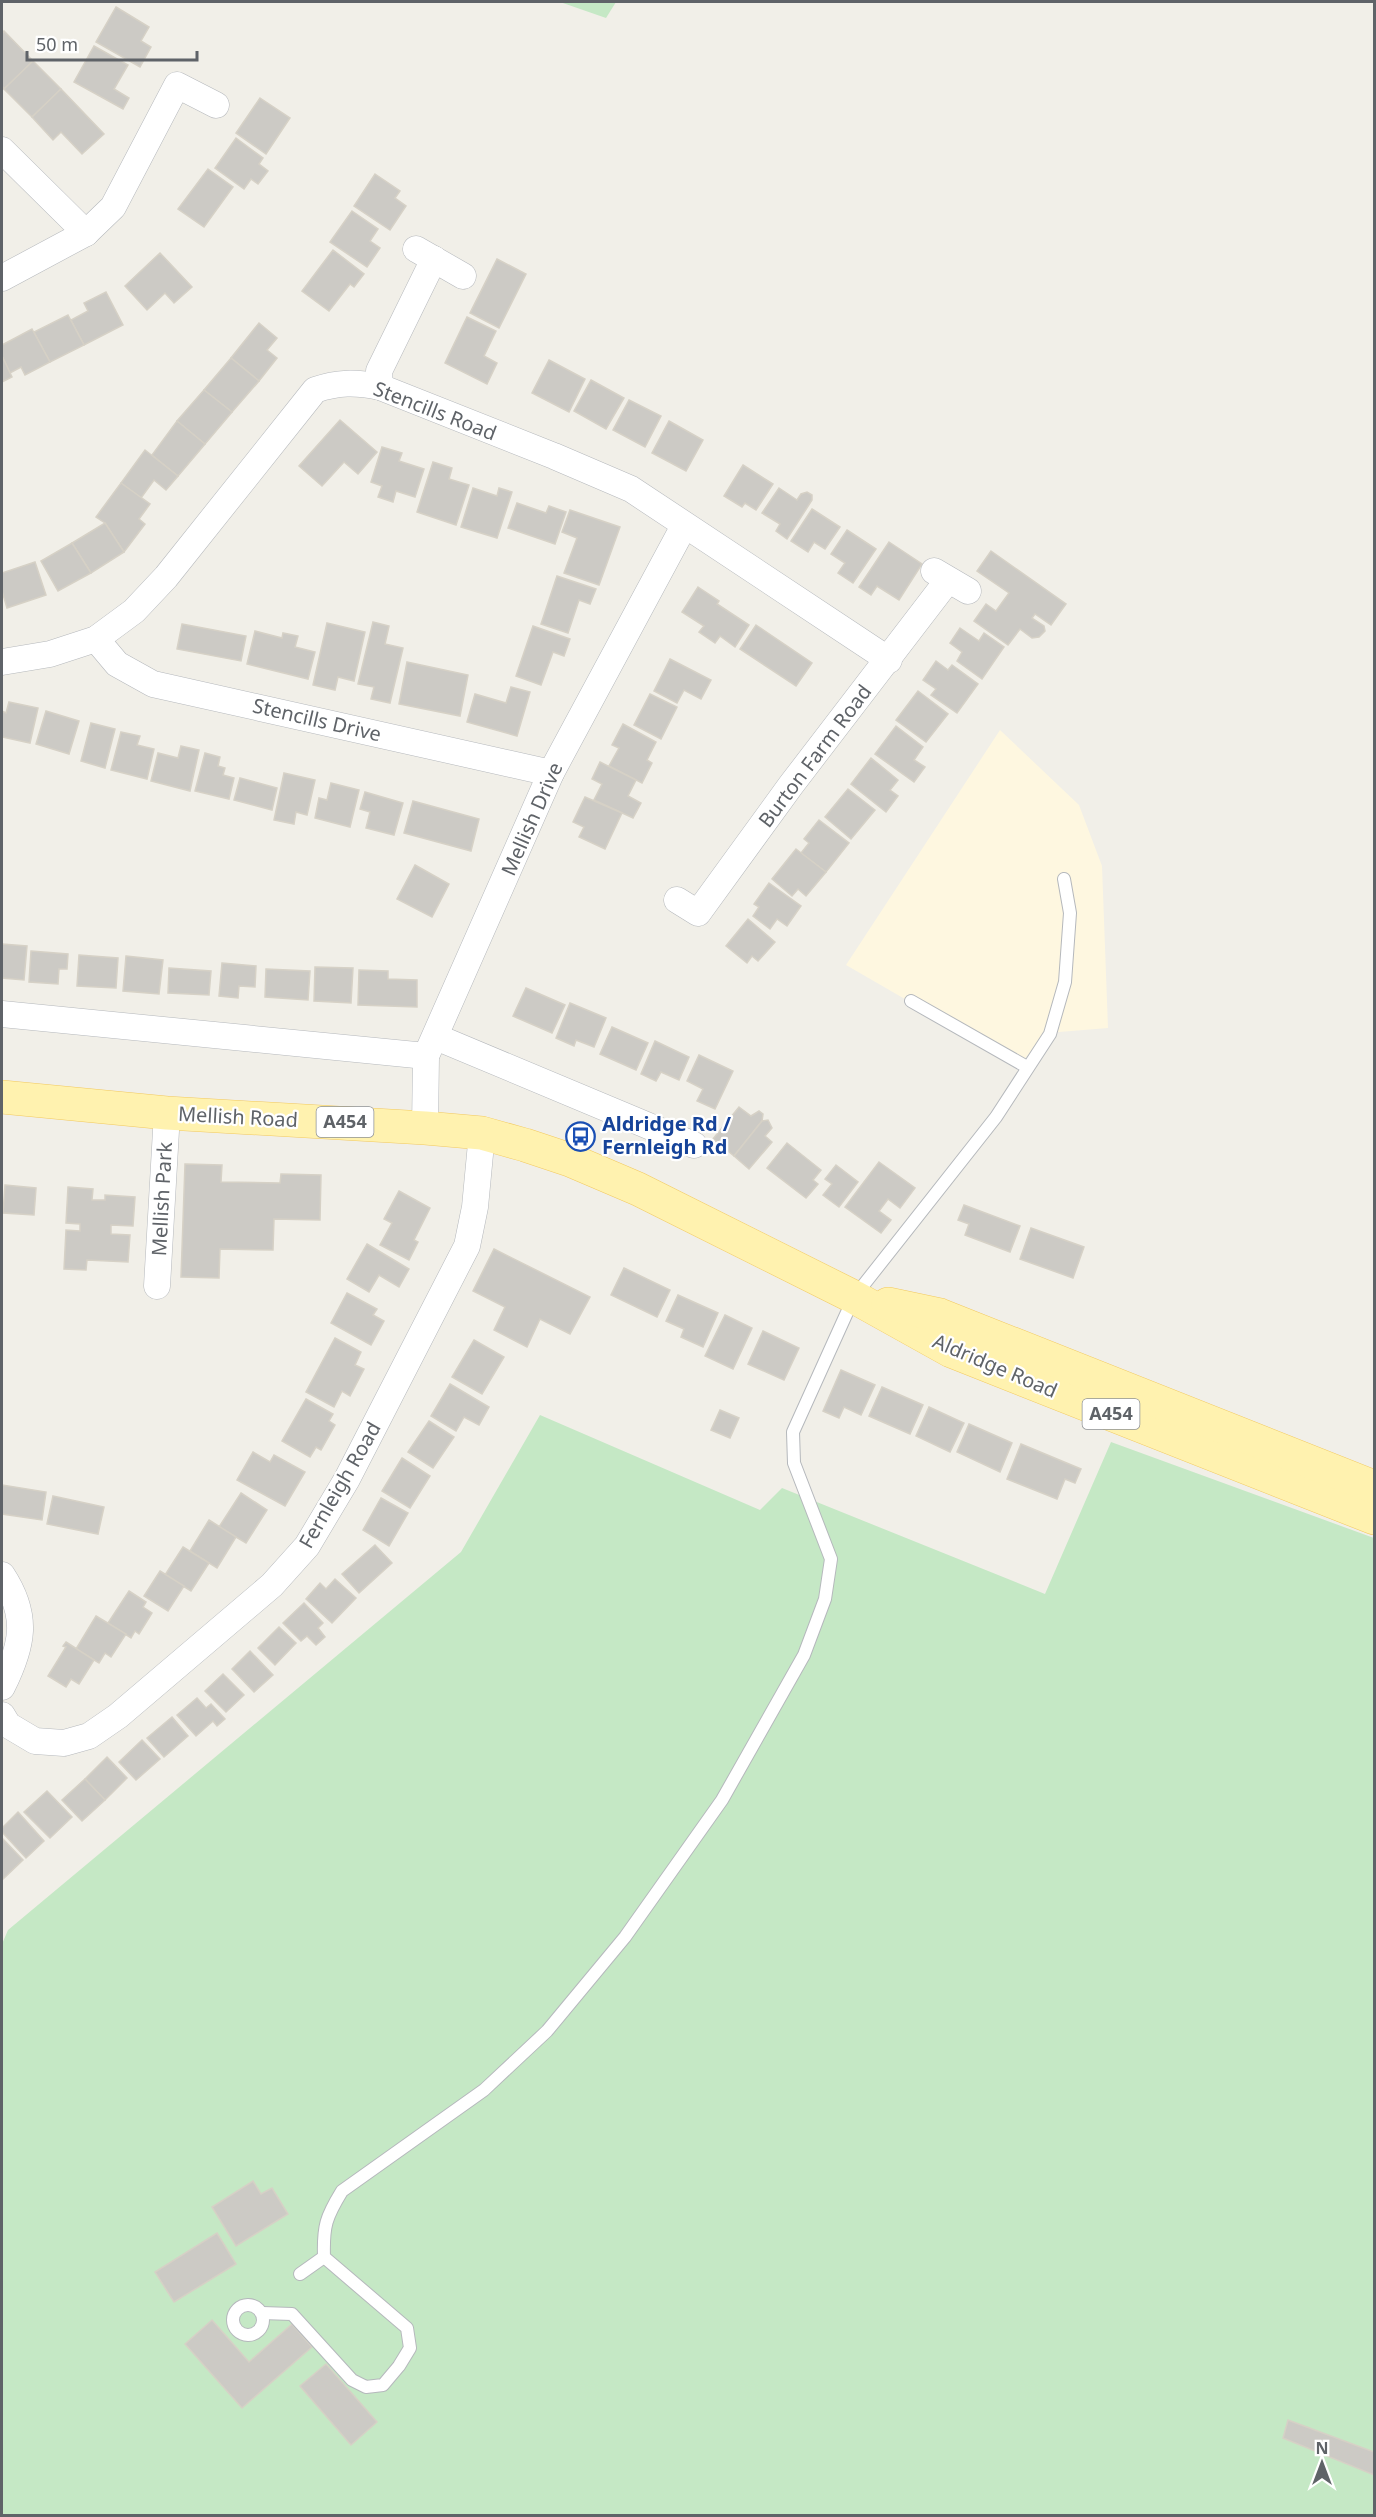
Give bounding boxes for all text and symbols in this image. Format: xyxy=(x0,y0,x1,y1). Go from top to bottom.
scale bar xyxy=(27,24,196,62)
text: 50 m xyxy=(36,32,78,56)
street label: Stencills Road xyxy=(370,375,501,446)
street label: Burton Farm Road xyxy=(752,679,877,833)
street label: Stencills Drive xyxy=(250,692,384,747)
street label: Mellish Drive xyxy=(495,758,569,880)
street label: Mellish Road xyxy=(177,1100,299,1133)
road number: A454 xyxy=(316,1107,374,1137)
place label: Aldridge Rd / Fernleigh Rd xyxy=(602,1110,732,1160)
bus stop icon: Aldridge Rd / Fernleigh Rd xyxy=(565,1120,597,1152)
street label: Mellish Park xyxy=(145,1141,178,1257)
street label: Aldridge Road xyxy=(929,1327,1062,1404)
road number: A454 xyxy=(1082,1399,1140,1429)
street label: Fernleigh Road xyxy=(292,1417,387,1553)
north arrow xyxy=(1292,2433,1352,2493)
text: N xyxy=(1315,2437,1329,2459)

